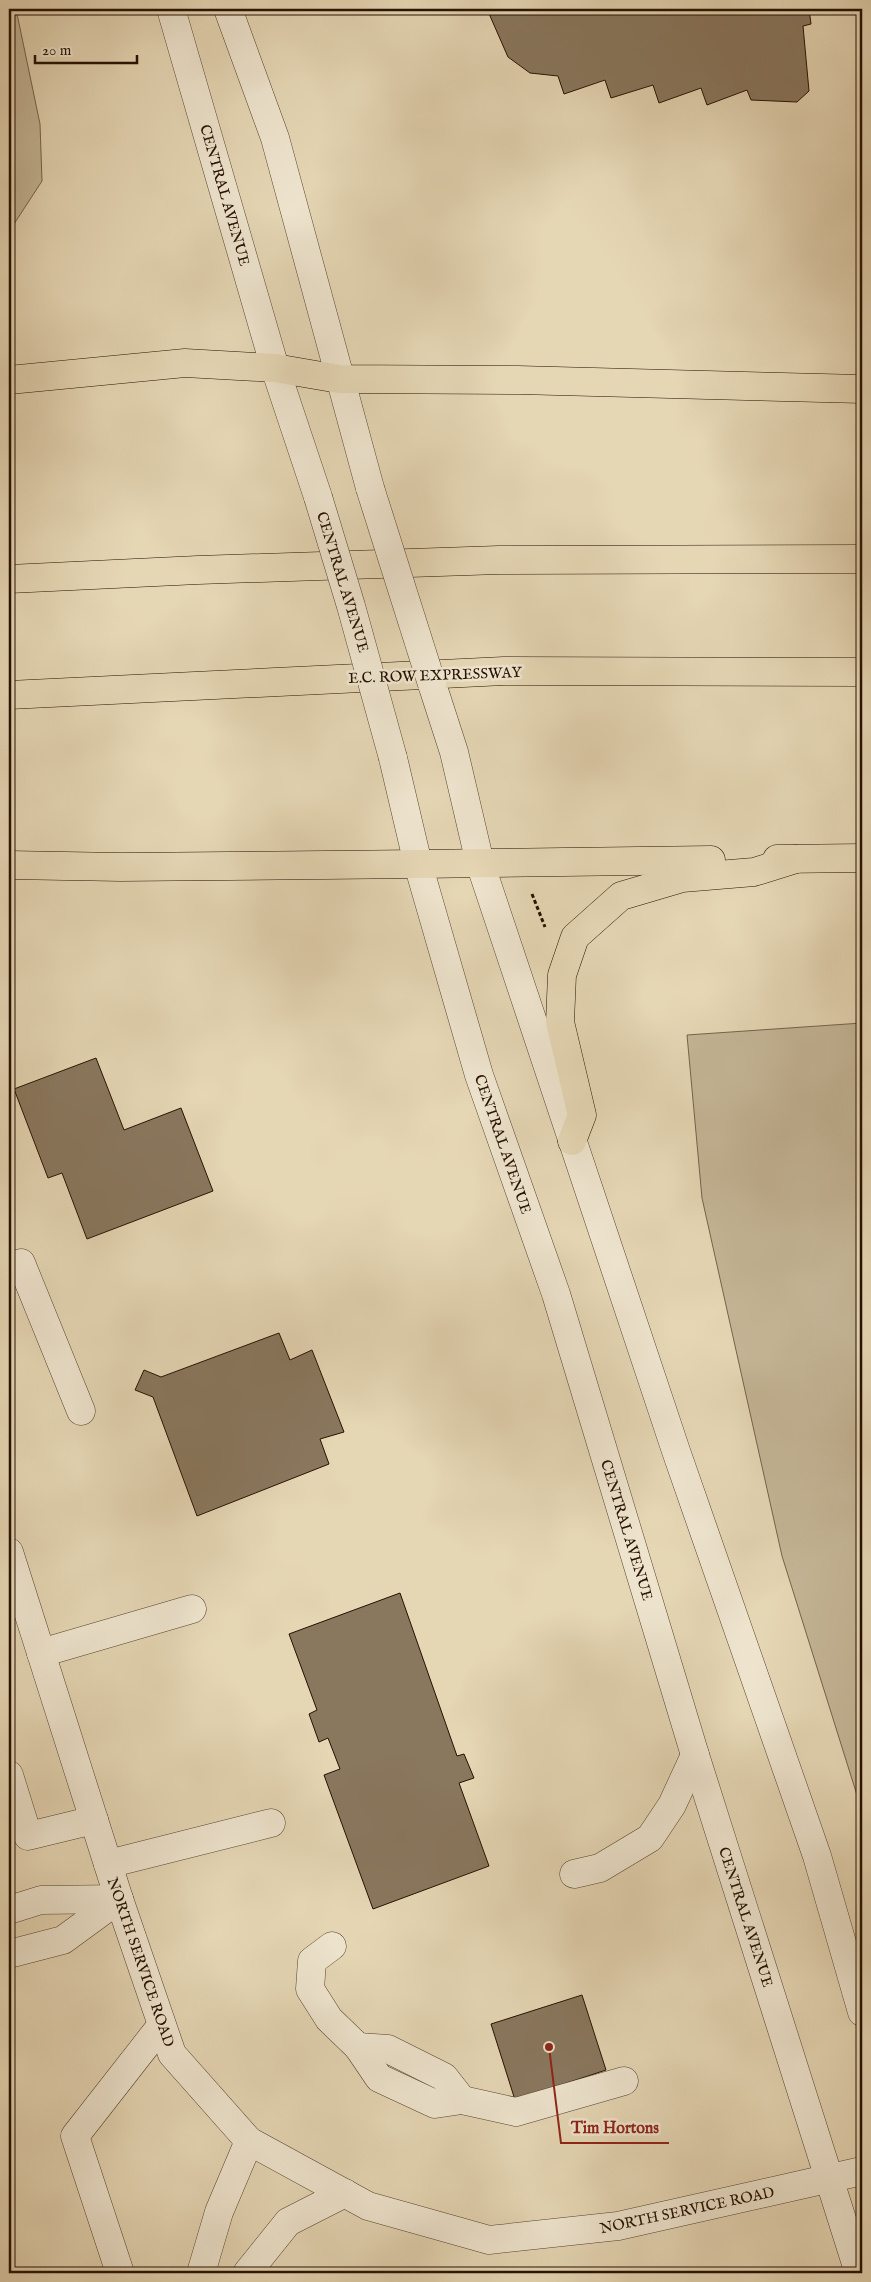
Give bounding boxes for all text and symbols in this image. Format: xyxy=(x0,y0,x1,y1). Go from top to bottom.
scale bar xyxy=(35,32,138,64)
text: 20 m xyxy=(42,41,72,60)
street label: CENTRAL AVENUE xyxy=(195,122,254,268)
street label: CENTRAL AVENUE xyxy=(312,509,373,655)
street label: E.C. ROW EXPRESSWAY xyxy=(348,663,523,688)
street label: CENTRAL AVENUE xyxy=(470,1072,535,1216)
street label: CENTRAL AVENUE xyxy=(596,1457,657,1603)
street label: CENTRAL AVENUE xyxy=(714,1845,777,1990)
street label: NORTH SERVICE ROAD xyxy=(103,1875,178,2049)
callout: Tim Hortons xyxy=(561,2112,669,2143)
text: Tim Hortons xyxy=(570,2119,659,2139)
street label: NORTH SERVICE ROAD xyxy=(598,2183,776,2238)

